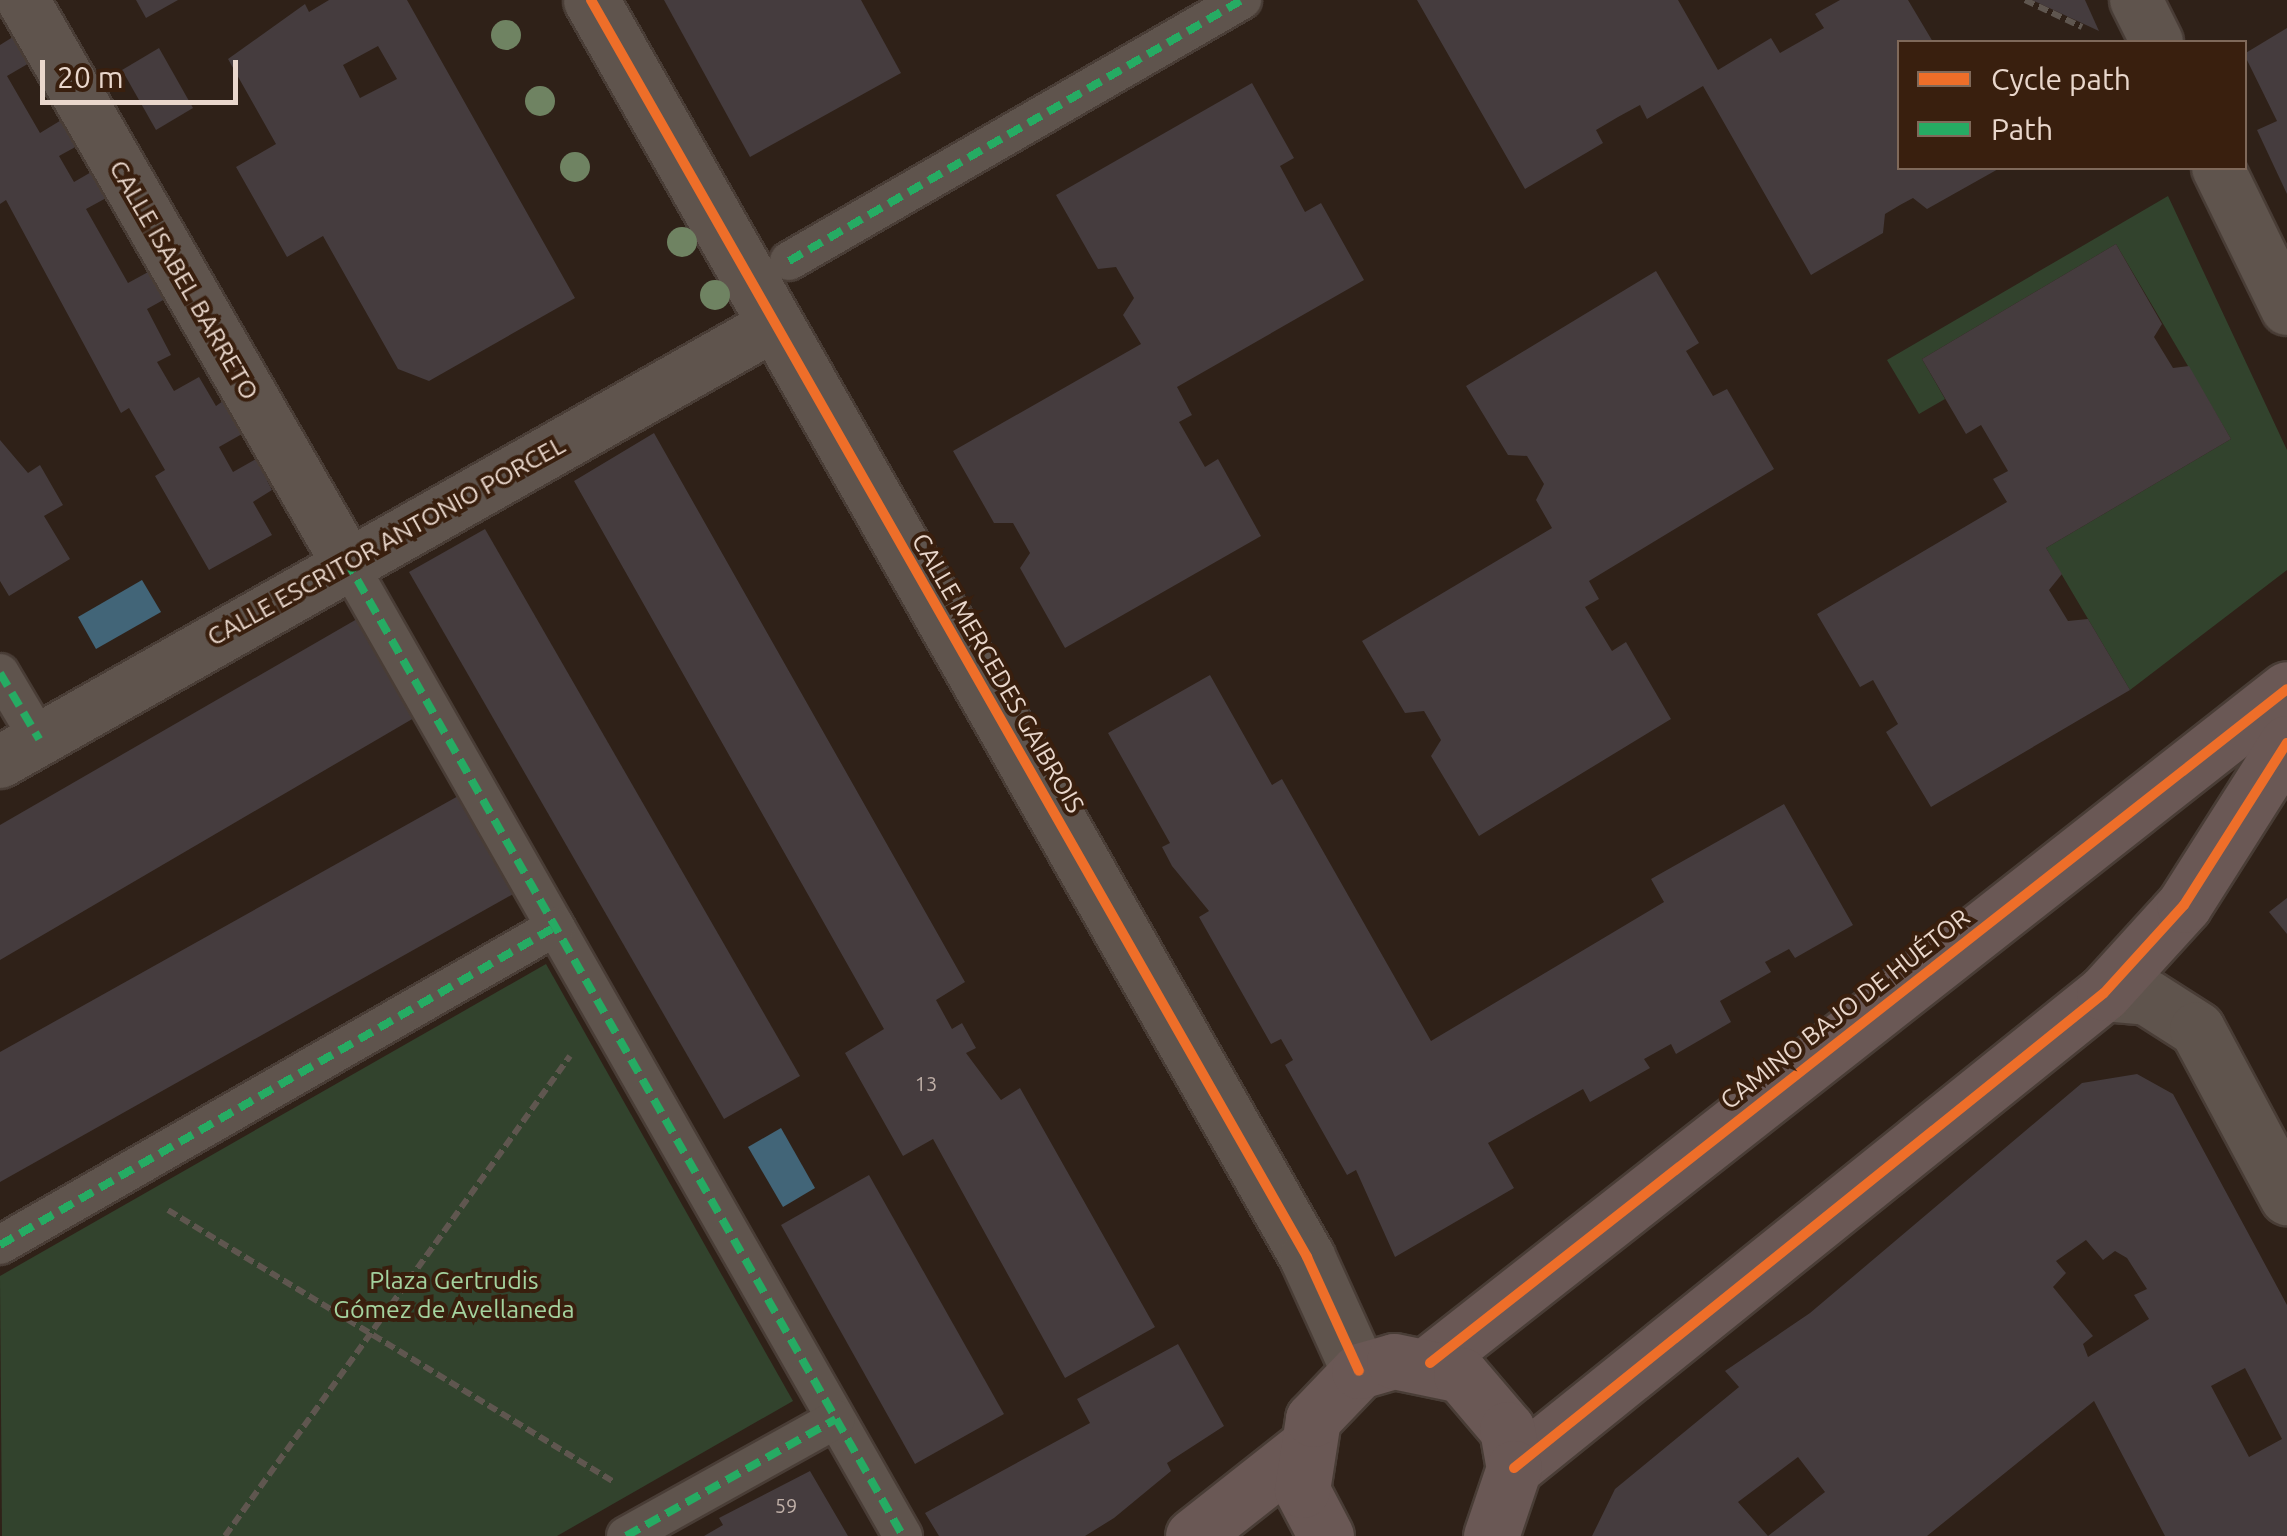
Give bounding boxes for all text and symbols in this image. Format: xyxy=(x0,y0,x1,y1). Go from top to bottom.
scale bar xyxy=(45,40,242,102)
legend xyxy=(1897,40,2247,170)
text: 20 m xyxy=(57,60,124,94)
text: Cycle path xyxy=(1991,62,2131,96)
text: Path xyxy=(1991,112,2053,146)
street label: CALLE ISABEL BARRETO xyxy=(103,155,265,405)
street label: CALLE ESCRITOR ANTONIO PORCEL xyxy=(202,430,570,652)
street label: CALLE MERCEDES GAIBROIS xyxy=(906,528,1090,818)
street label: CAMINO BAJO DE HUÉTOR xyxy=(1714,902,1976,1116)
house number: 13 xyxy=(915,1071,937,1095)
park label: Plaza Gertrudis Gómez de Avellaneda xyxy=(333,1266,575,1325)
house number: 59 xyxy=(775,1493,797,1517)

